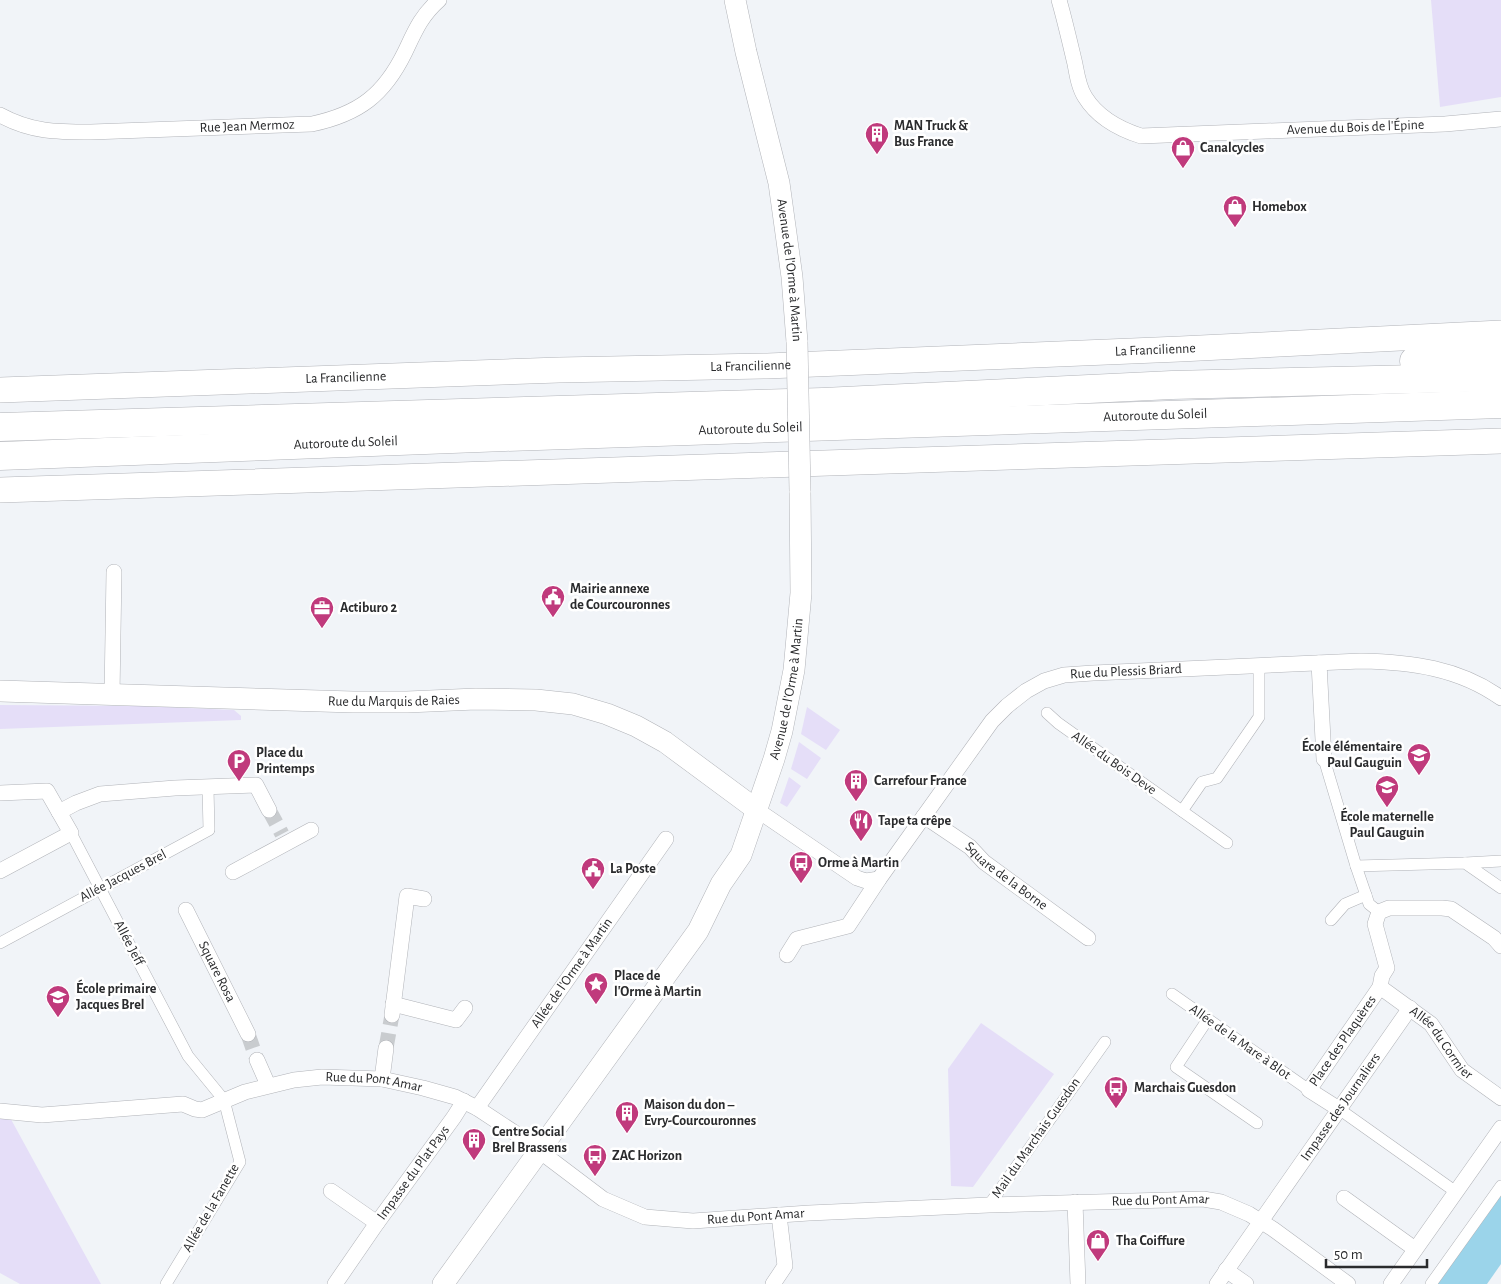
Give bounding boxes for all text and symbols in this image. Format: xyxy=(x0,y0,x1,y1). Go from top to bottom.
street label: Avenue du Bois de l'Épine xyxy=(1286,116,1425,137)
street label: Rue Jean Mermoz xyxy=(199,118,295,135)
place label: MAN Truck & Bus France xyxy=(894,119,968,149)
building icon: MAN Truck & Bus France xyxy=(864,121,890,155)
shop icon: Canalcycles xyxy=(1170,135,1196,169)
place label: Canalcycles xyxy=(1200,141,1264,155)
shop icon: Homebox xyxy=(1222,194,1248,228)
street label: Avenue de l'Orme à Martin xyxy=(774,198,804,342)
place label: Homebox xyxy=(1252,200,1307,214)
street label: La Francilienne xyxy=(1115,341,1196,359)
street label: La Francilienne xyxy=(710,358,791,374)
street label: La Francilienne xyxy=(305,369,387,386)
street label: Autoroute du Soleil xyxy=(1103,407,1208,424)
street label: Autoroute du Soleil xyxy=(698,420,803,438)
street label: Autoroute du Soleil xyxy=(293,434,398,452)
place label: Mairie annexe de Courcouronnes xyxy=(570,582,670,612)
public building icon: Mairie annexe de Courcouronnes xyxy=(540,584,566,618)
office icon: Actiburo 2 xyxy=(309,595,335,629)
place label: Actiburo 2 xyxy=(340,601,397,615)
street label: Avenue de l'Orme à Martin xyxy=(767,617,806,761)
street label: Rue du Plessis Briard xyxy=(1070,662,1182,682)
street label: Rue du Marquis de Raies xyxy=(328,693,460,709)
street label: Allée du Bois Deve xyxy=(1069,729,1159,797)
place label: École élémentaire Paul Gauguin xyxy=(1302,737,1402,770)
school or university icon: École élémentaire Paul Gauguin xyxy=(1406,742,1432,776)
place label: Place du Printemps xyxy=(256,746,315,776)
parking icon: Place du Printemps xyxy=(226,748,252,782)
building icon: Carrefour France xyxy=(843,768,869,802)
place label: Carrefour France xyxy=(874,774,967,788)
school or university icon: École maternelle Paul Gauguin xyxy=(1374,774,1400,808)
place label: École maternelle Paul Gauguin xyxy=(1340,807,1434,840)
restaurant icon: Tape ta crêpe xyxy=(848,808,874,842)
place label: Tape ta crêpe xyxy=(878,814,951,828)
street label: Square de la Borne xyxy=(963,839,1050,913)
street label: Allée Jacques Brel xyxy=(77,847,169,905)
bus stop icon: Orme à Martin xyxy=(788,850,814,884)
public building icon: La Poste xyxy=(580,856,606,890)
place label: Orme à Martin xyxy=(818,856,899,870)
place label: La Poste xyxy=(610,862,656,876)
street label: Allée de l'Orme à Martin xyxy=(528,915,615,1031)
street label: Allée Jeff xyxy=(111,918,147,969)
street label: Square Rosa xyxy=(196,939,238,1005)
place label: Place de l'Orme à Martin xyxy=(614,969,701,999)
place icon: Place de l'Orme à Martin xyxy=(583,971,609,1005)
place label: École primaire Jacques Brel xyxy=(76,979,157,1012)
school or university icon: École primaire Jacques Brel xyxy=(45,984,71,1018)
street label: Place des Plaquères xyxy=(1307,993,1379,1089)
street label: Allée de la Mare à Blot xyxy=(1187,1002,1294,1082)
street label: Allée du Cormier xyxy=(1407,1004,1475,1082)
street label: Impasse des Journaliers xyxy=(1298,1051,1383,1163)
street label: Rue du Pont Amar xyxy=(325,1070,424,1095)
street label: Mail du Marchais Guesdon xyxy=(989,1075,1083,1201)
bus stop icon: Marchais Guesdon xyxy=(1103,1075,1129,1109)
place label: Marchais Guesdon xyxy=(1134,1081,1236,1095)
place label: Maison du don – Evry-Courcouronnes xyxy=(644,1098,756,1128)
building icon: Maison du don – Evry-Courcouronnes xyxy=(614,1100,640,1134)
street label: Impasse du Plat Pays xyxy=(375,1123,452,1223)
place label: Centre Social Brel Brassens xyxy=(492,1125,567,1155)
building icon: Centre Social Brel Brassens xyxy=(461,1127,487,1161)
bus stop icon: ZAC Horizon xyxy=(582,1143,608,1177)
place label: ZAC Horizon xyxy=(612,1149,682,1163)
street label: Allée de la Fanette xyxy=(180,1161,242,1255)
street label: Rue du Pont Amar xyxy=(1111,1192,1211,1209)
street label: Rue du Pont Amar xyxy=(707,1206,805,1227)
shop icon: Tha Coiffure xyxy=(1085,1228,1111,1262)
place label: Tha Coiffure xyxy=(1116,1234,1185,1248)
scale bar xyxy=(1326,1236,1427,1268)
text: 50 m xyxy=(1334,1247,1363,1262)

